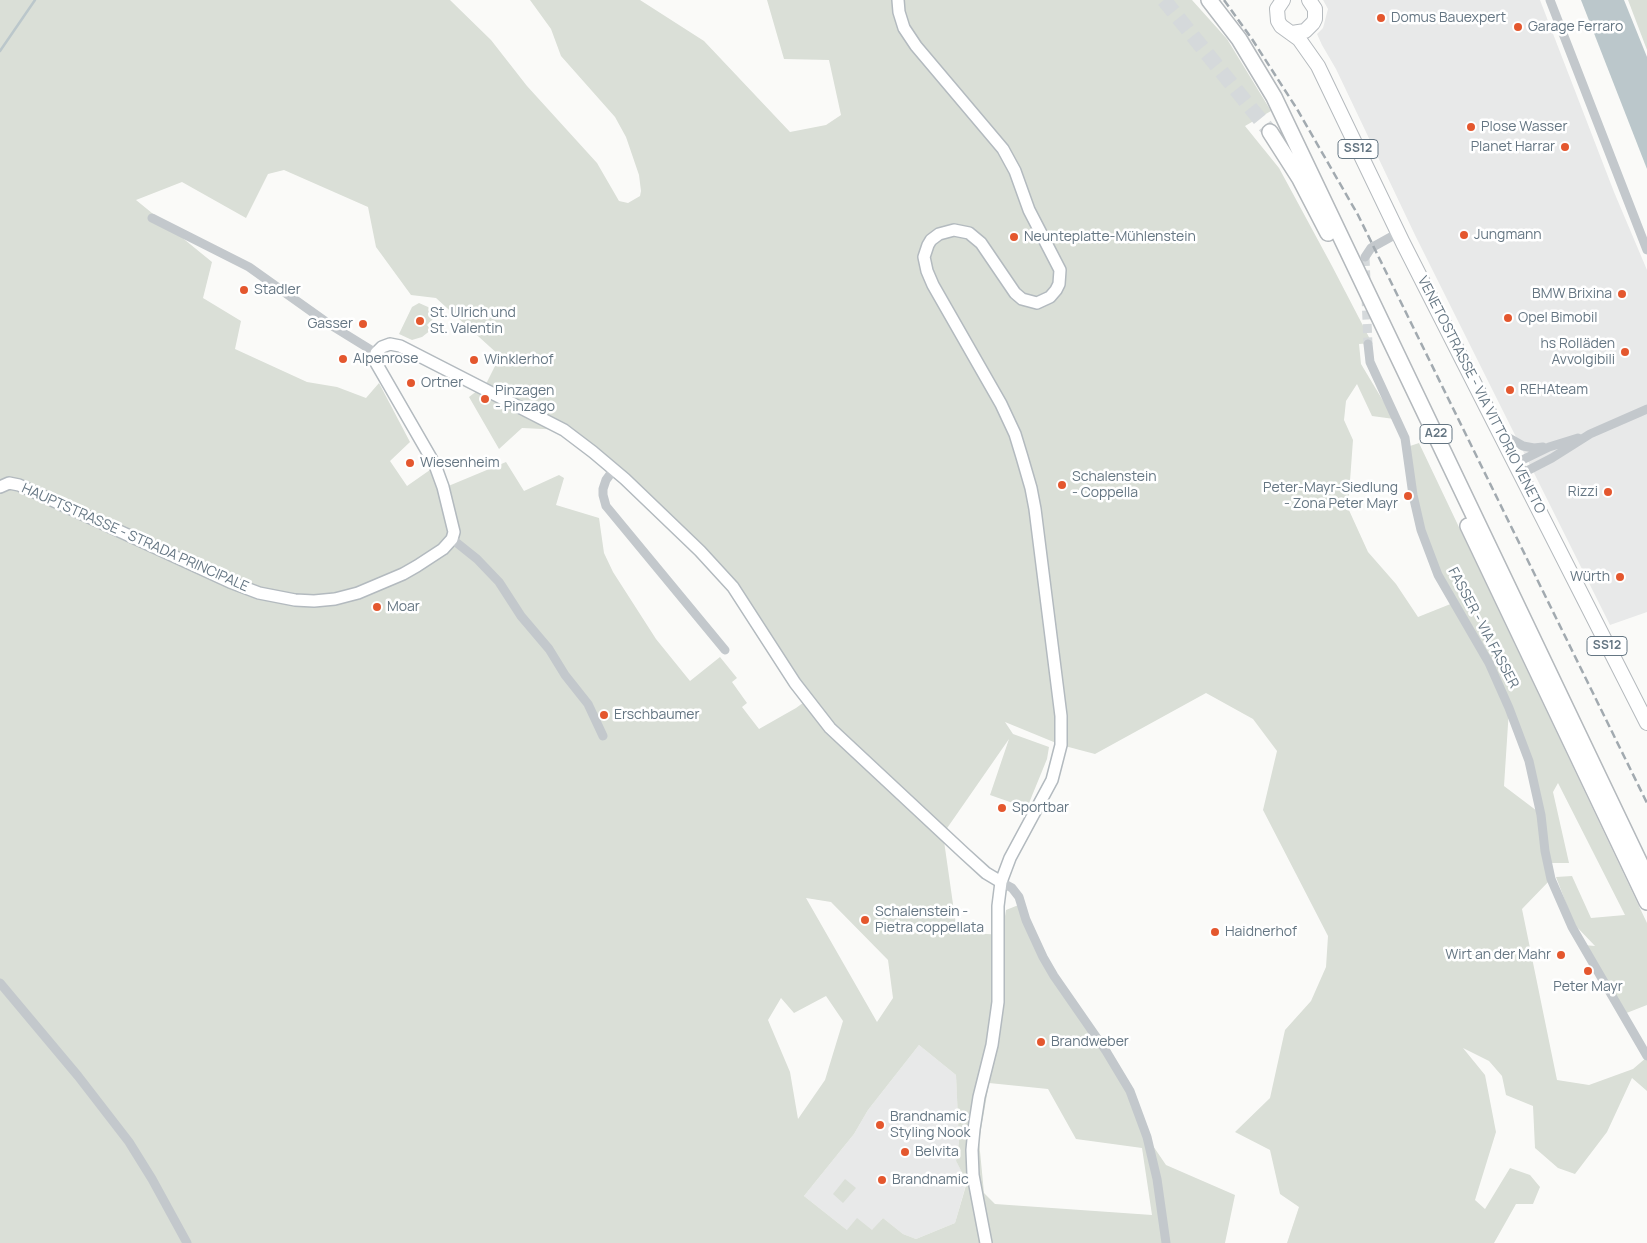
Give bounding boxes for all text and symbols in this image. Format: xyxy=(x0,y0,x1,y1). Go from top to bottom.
place label: Domus Bauexpert xyxy=(1391,10,1506,26)
marker: Domus Bauexpert xyxy=(1375,12,1387,24)
place label: Garage Ferraro xyxy=(1528,19,1623,35)
marker: Garage Ferraro xyxy=(1512,21,1524,33)
place label: Plose Wasser xyxy=(1481,119,1567,135)
marker: Plose Wasser xyxy=(1465,121,1477,133)
place label: Planet Harrar xyxy=(1471,139,1555,155)
road number: SS12 xyxy=(1338,140,1378,158)
marker: Planet Harrar xyxy=(1559,141,1571,153)
place label: Jungmann xyxy=(1474,227,1542,243)
place label: Neunteplatte-Mühlenstein xyxy=(1024,229,1196,245)
marker: Jungmann xyxy=(1458,229,1470,241)
marker: Neunteplatte-Mühlenstein xyxy=(1008,231,1020,243)
street label: VENETOSTRASSE - VIA VITTORIO VENETO xyxy=(1414,274,1548,516)
place label: Stadler xyxy=(254,282,301,298)
marker: Stadler xyxy=(238,284,250,296)
place label: BMW Brixina xyxy=(1532,286,1612,302)
marker: BMW Brixina xyxy=(1616,288,1628,300)
place label: St. Ulrich und St. Valentin xyxy=(430,305,516,338)
place label: Opel Bimobil xyxy=(1518,310,1597,326)
marker: Opel Bimobil xyxy=(1502,312,1514,324)
marker: St. Ulrich und St. Valentin xyxy=(414,315,426,327)
place label: Gasser xyxy=(307,316,353,332)
marker: Gasser xyxy=(357,318,369,330)
place label: hs Rolläden Avvolgibili xyxy=(1541,336,1615,368)
marker: hs Rolläden Avvolgibili xyxy=(1619,346,1631,358)
place label: Alpenrose xyxy=(353,351,418,367)
place label: Winklerhof xyxy=(484,352,553,368)
marker: Alpenrose xyxy=(337,353,349,365)
marker: Winklerhof xyxy=(468,354,480,366)
place label: Ortner xyxy=(421,375,463,391)
marker: Ortner xyxy=(405,377,417,389)
place label: REHAteam xyxy=(1520,382,1588,398)
place label: Pinzagen - Pinzago xyxy=(495,383,555,416)
marker: REHAteam xyxy=(1504,384,1516,396)
marker: Pinzagen - Pinzago xyxy=(479,393,491,405)
road number: A22 xyxy=(1420,424,1452,444)
place label: Wiesenheim xyxy=(420,455,500,471)
marker: Wiesenheim xyxy=(404,457,416,469)
place label: Schalenstein - Coppella xyxy=(1072,469,1156,502)
marker: Schalenstein - Coppella xyxy=(1056,479,1068,491)
street label: HAUPTSTRASSE - STRADA PRINCIPALE xyxy=(19,480,251,596)
place label: Peter-Mayr-Siedlung - Zona Peter Mayr xyxy=(1263,480,1398,512)
place label: Rizzi xyxy=(1568,484,1598,500)
marker: Rizzi xyxy=(1602,486,1614,498)
marker: Peter-Mayr-Siedlung - Zona Peter Mayr xyxy=(1402,490,1414,502)
street label: FASSER - VIA FASSER xyxy=(1444,565,1522,691)
place label: Würth xyxy=(1570,569,1610,585)
marker: Würth xyxy=(1614,571,1626,583)
place label: Moar xyxy=(387,599,420,615)
marker: Moar xyxy=(371,601,383,613)
road number: SS12 xyxy=(1587,636,1627,656)
place label: Erschbaumer xyxy=(614,707,700,723)
marker: Erschbaumer xyxy=(598,709,610,721)
place label: Sportbar xyxy=(1012,800,1069,816)
marker: Sportbar xyxy=(996,802,1008,814)
place label: Schalenstein - Pietra coppellata xyxy=(875,904,984,936)
marker: Schalenstein - Pietra coppellata xyxy=(859,914,871,926)
place label: Haidnerhof xyxy=(1225,924,1297,940)
marker: Haidnerhof xyxy=(1209,926,1221,938)
place label: Wirt an der Mahr xyxy=(1445,947,1551,963)
marker: Wirt an der Mahr xyxy=(1555,949,1567,961)
marker: Peter Mayr xyxy=(1582,965,1594,977)
place label: Peter Mayr xyxy=(1553,979,1623,995)
place label: Brandweber xyxy=(1051,1034,1129,1050)
marker: Brandweber xyxy=(1035,1036,1047,1048)
place label: Brandnamic Styling Nook xyxy=(890,1109,970,1142)
marker: Brandnamic Styling Nook xyxy=(874,1119,886,1131)
place label: Belvita xyxy=(915,1144,959,1160)
marker: Belvita xyxy=(899,1146,911,1158)
place label: Brandnamic xyxy=(892,1172,969,1188)
marker: Brandnamic xyxy=(876,1174,888,1186)

